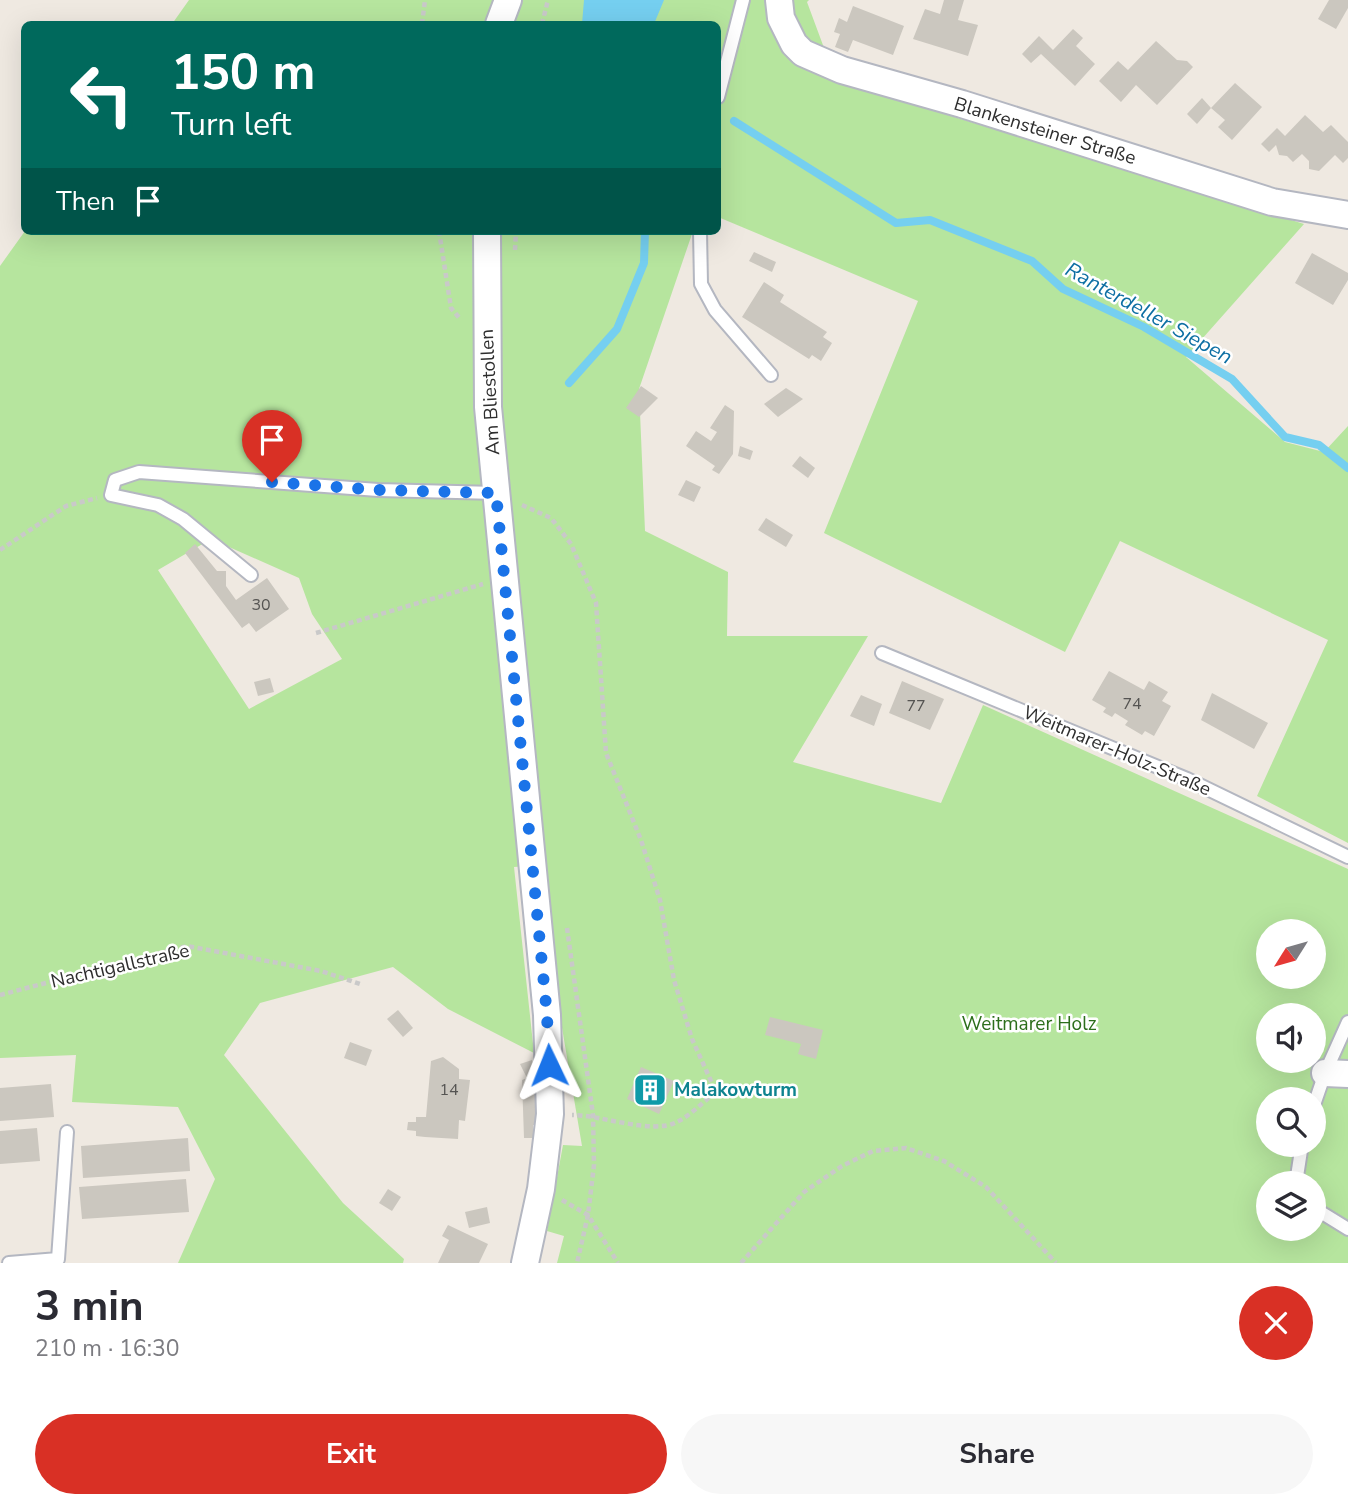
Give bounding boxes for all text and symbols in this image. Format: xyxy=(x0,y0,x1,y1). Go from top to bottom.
text: 150 m xyxy=(171,39,315,106)
icon: left xyxy=(56,49,147,140)
street label: Blankensteiner Straße xyxy=(951,91,1139,171)
text: Turn left xyxy=(171,103,291,146)
icon: arrive xyxy=(129,182,167,220)
text: Then xyxy=(56,184,115,219)
water label: Ranterdeller Siepen xyxy=(1060,255,1238,371)
street label: Am Bliestollen xyxy=(474,328,506,456)
pin xyxy=(242,410,302,482)
icon: arrive xyxy=(253,421,291,459)
house number: 30 xyxy=(251,594,271,616)
house number: 74 xyxy=(1122,693,1142,715)
house number: 77 xyxy=(906,695,926,717)
street label: Weitmarer-Holz-Straße xyxy=(1019,700,1215,802)
north arrow xyxy=(1256,919,1326,989)
map controls xyxy=(1256,919,1326,1241)
street label: Nachtigallstraße xyxy=(48,937,192,995)
button: sound xyxy=(1256,1003,1326,1073)
park label: Weitmarer Holz xyxy=(961,1011,1097,1037)
position arrow xyxy=(512,1028,586,1102)
building icon: Malakowturm xyxy=(631,1071,669,1109)
place label: Malakowturm xyxy=(674,1077,797,1103)
house number: 14 xyxy=(439,1079,459,1101)
button: search xyxy=(1256,1087,1326,1157)
button: layers xyxy=(1256,1171,1326,1241)
text: 3 min xyxy=(35,1278,144,1335)
button: close xyxy=(1239,1286,1313,1360)
text: 210 m · 16:30 xyxy=(35,1333,180,1364)
button: Exit xyxy=(35,1414,667,1494)
button: Share xyxy=(681,1414,1313,1494)

